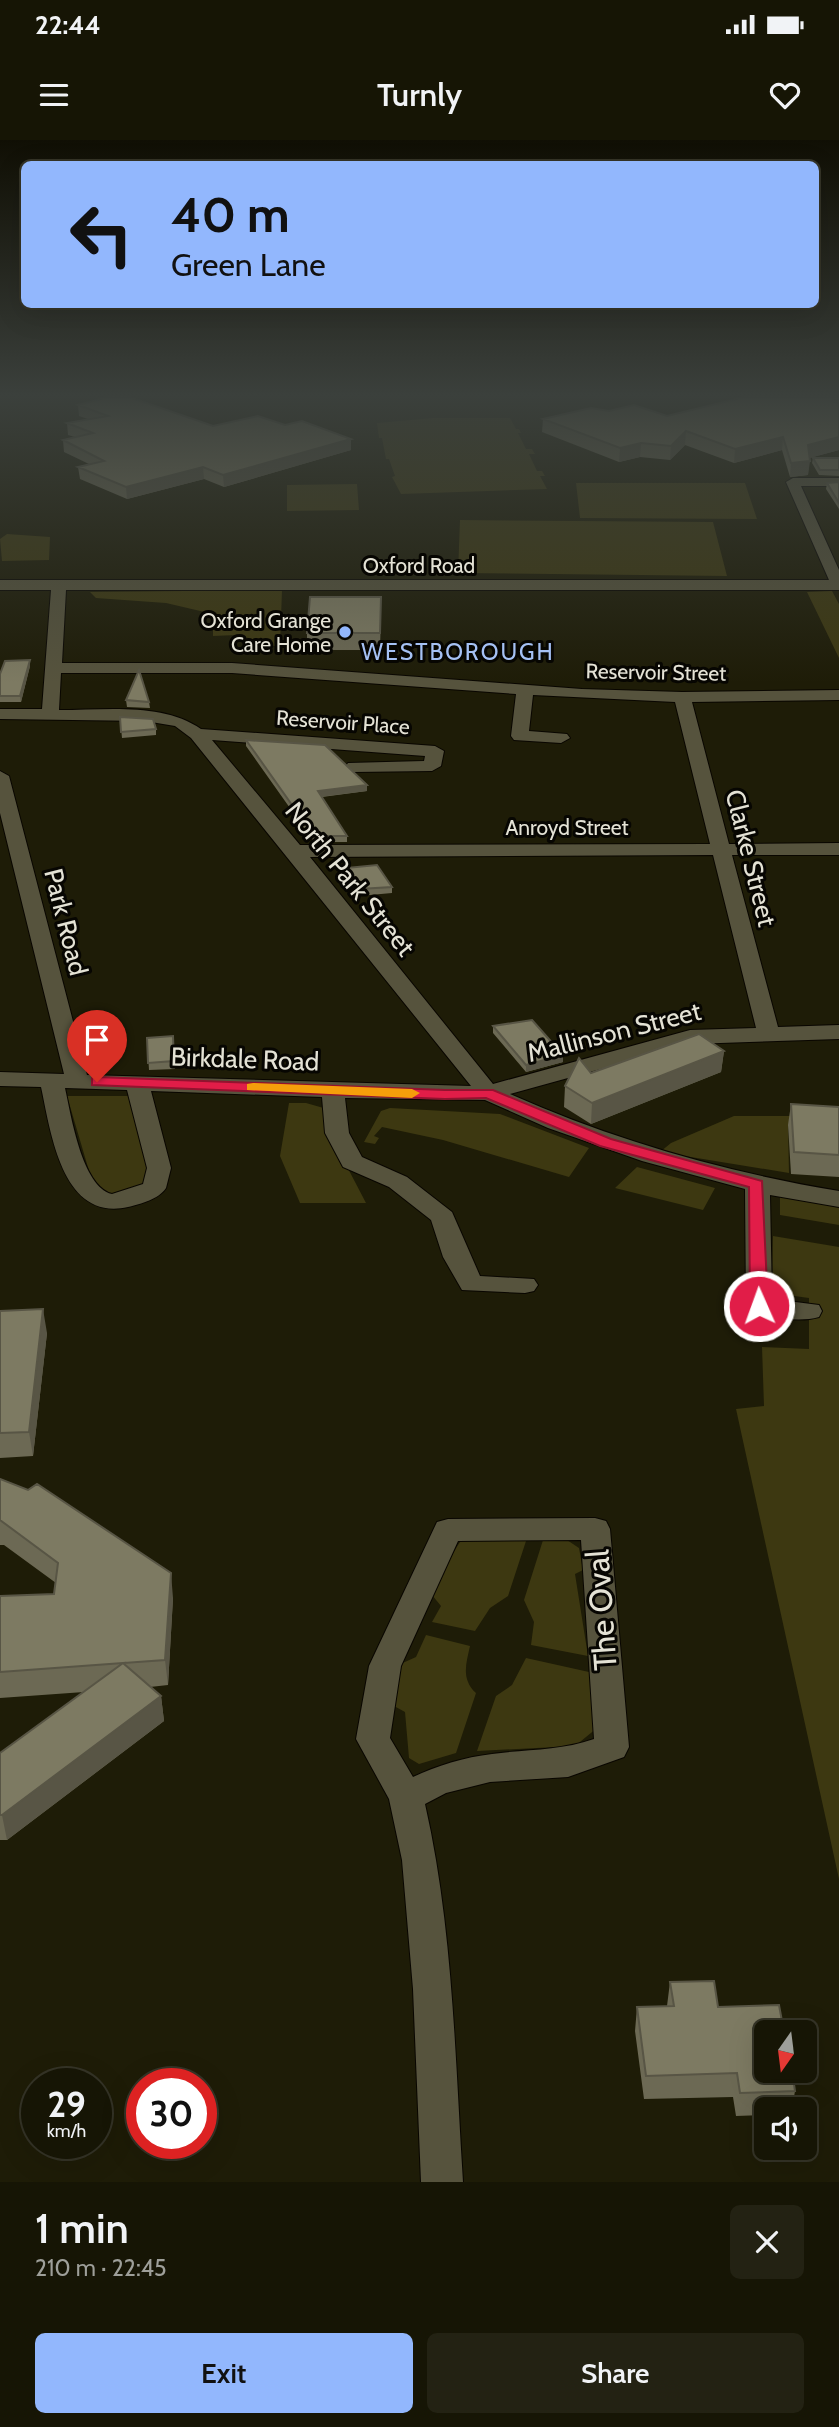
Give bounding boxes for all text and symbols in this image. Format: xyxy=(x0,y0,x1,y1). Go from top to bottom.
text: 22:44 xyxy=(35,9,101,41)
text: Turnly xyxy=(377,75,462,114)
icon: menu xyxy=(35,76,73,114)
icon: heart xyxy=(766,76,804,114)
text: 40 m xyxy=(171,185,290,244)
icon: left xyxy=(56,189,147,280)
text: Green Lane xyxy=(171,245,326,284)
street label: Oxford Road xyxy=(363,553,475,578)
place label: Oxford Grange Care Home xyxy=(201,608,331,657)
marker: Oxford Grange Care Home xyxy=(337,624,353,640)
district label: WESTBOROUGH xyxy=(361,638,555,666)
street label: Reservoir Street xyxy=(586,658,726,686)
street label: Reservoir Place xyxy=(275,705,411,739)
street label: Clarke Street xyxy=(719,786,784,930)
street label: North Park Street xyxy=(278,796,422,963)
street label: Anroyd Street xyxy=(505,815,629,840)
street label: Park Road xyxy=(37,865,95,979)
street label: Mallinson Street xyxy=(524,995,704,1069)
pin xyxy=(67,1010,127,1082)
icon: arrive xyxy=(78,1021,116,1059)
street label: Birkdale Road xyxy=(170,1040,320,1078)
position arrow xyxy=(722,1269,796,1343)
street label: The Oval xyxy=(577,1548,625,1672)
north arrow xyxy=(754,2020,817,2082)
map controls xyxy=(754,2020,817,2160)
speed limit sign: 30 xyxy=(126,2068,217,2159)
text: 29 xyxy=(47,2083,86,2126)
button: sound xyxy=(754,2097,817,2160)
text: km/h xyxy=(47,2120,86,2142)
text: 1 min xyxy=(35,2202,129,2254)
button: close xyxy=(730,2205,804,2279)
text: 210 m · 22:45 xyxy=(35,2254,166,2282)
button: Exit xyxy=(35,2333,413,2413)
button: Share xyxy=(427,2333,804,2413)

